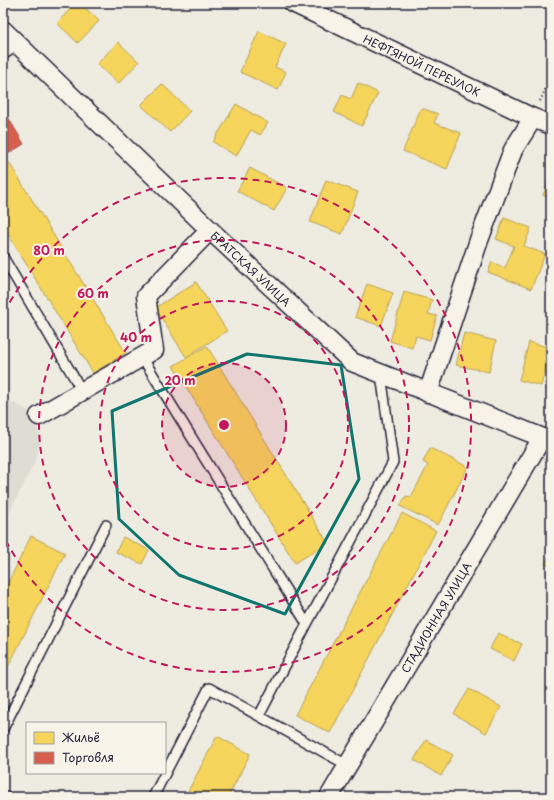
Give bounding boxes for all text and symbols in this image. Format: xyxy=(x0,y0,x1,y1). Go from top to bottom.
street label: НЕФТЯНОЙ ПЕРЕУЛОК xyxy=(361,29,483,100)
street label: БРАТСКАЯ УЛИЦА xyxy=(207,227,295,310)
text: 80 m xyxy=(33,241,65,259)
text: 60 m xyxy=(77,284,109,302)
text: 40 m xyxy=(120,328,152,346)
text: 20 m xyxy=(164,371,196,389)
centre of rings xyxy=(217,418,231,432)
street label: СТАДИОННАЯ УЛИЦА xyxy=(396,558,475,676)
legend xyxy=(26,722,166,774)
text: Жильё xyxy=(61,728,100,746)
text: Торговля xyxy=(62,748,114,766)

